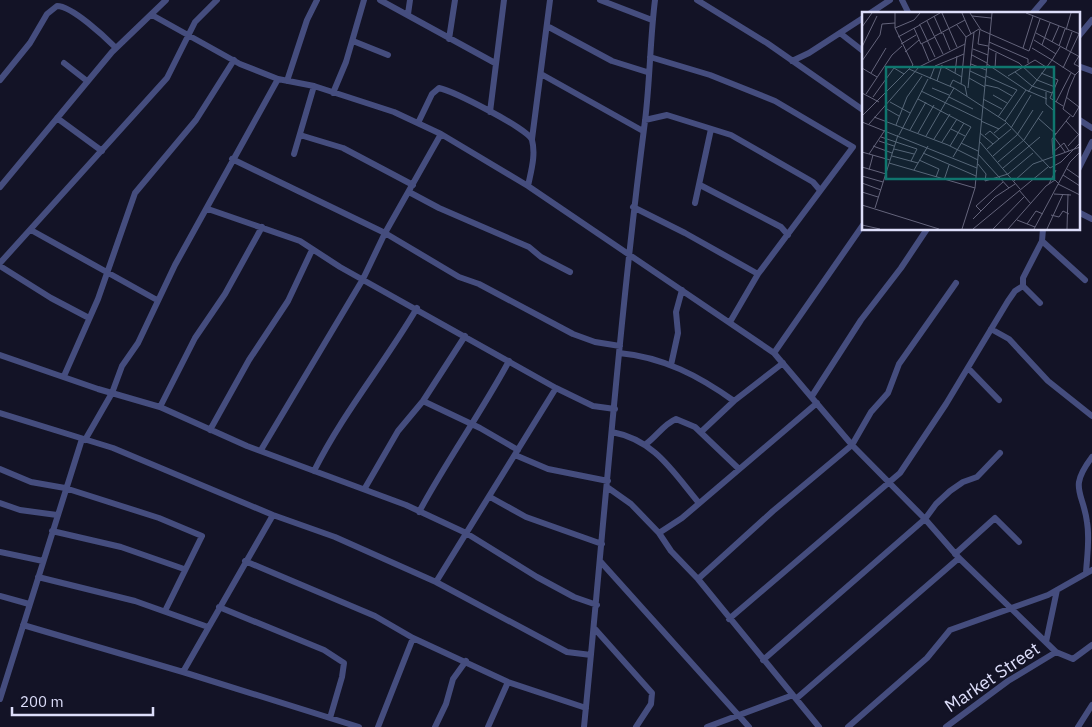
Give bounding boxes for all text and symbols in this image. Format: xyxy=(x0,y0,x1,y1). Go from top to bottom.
inset map xyxy=(862,12,1080,230)
street label: Market Street xyxy=(940,637,1044,717)
scale bar xyxy=(12,684,154,716)
text: 200 m xyxy=(20,692,64,711)

